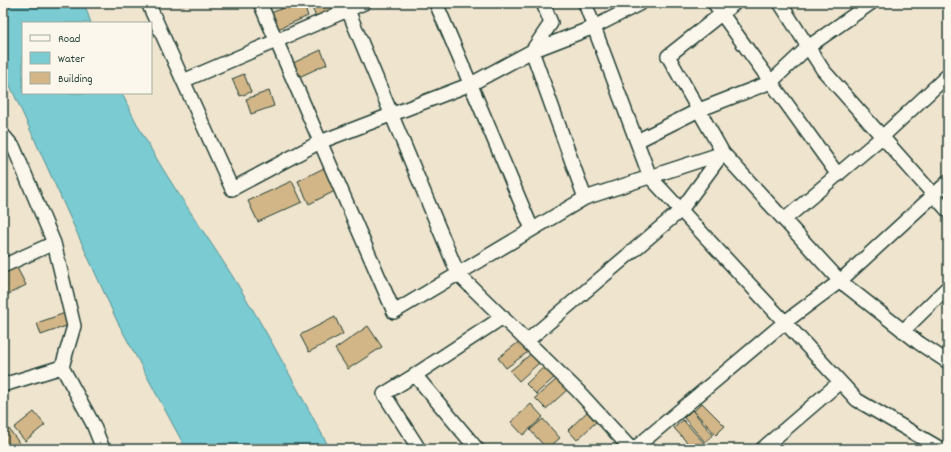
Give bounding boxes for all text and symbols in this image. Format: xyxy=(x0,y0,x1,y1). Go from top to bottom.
legend xyxy=(22,22,152,94)
text: Road xyxy=(58,31,80,48)
text: Water xyxy=(58,51,85,68)
text: Building xyxy=(58,71,93,88)

